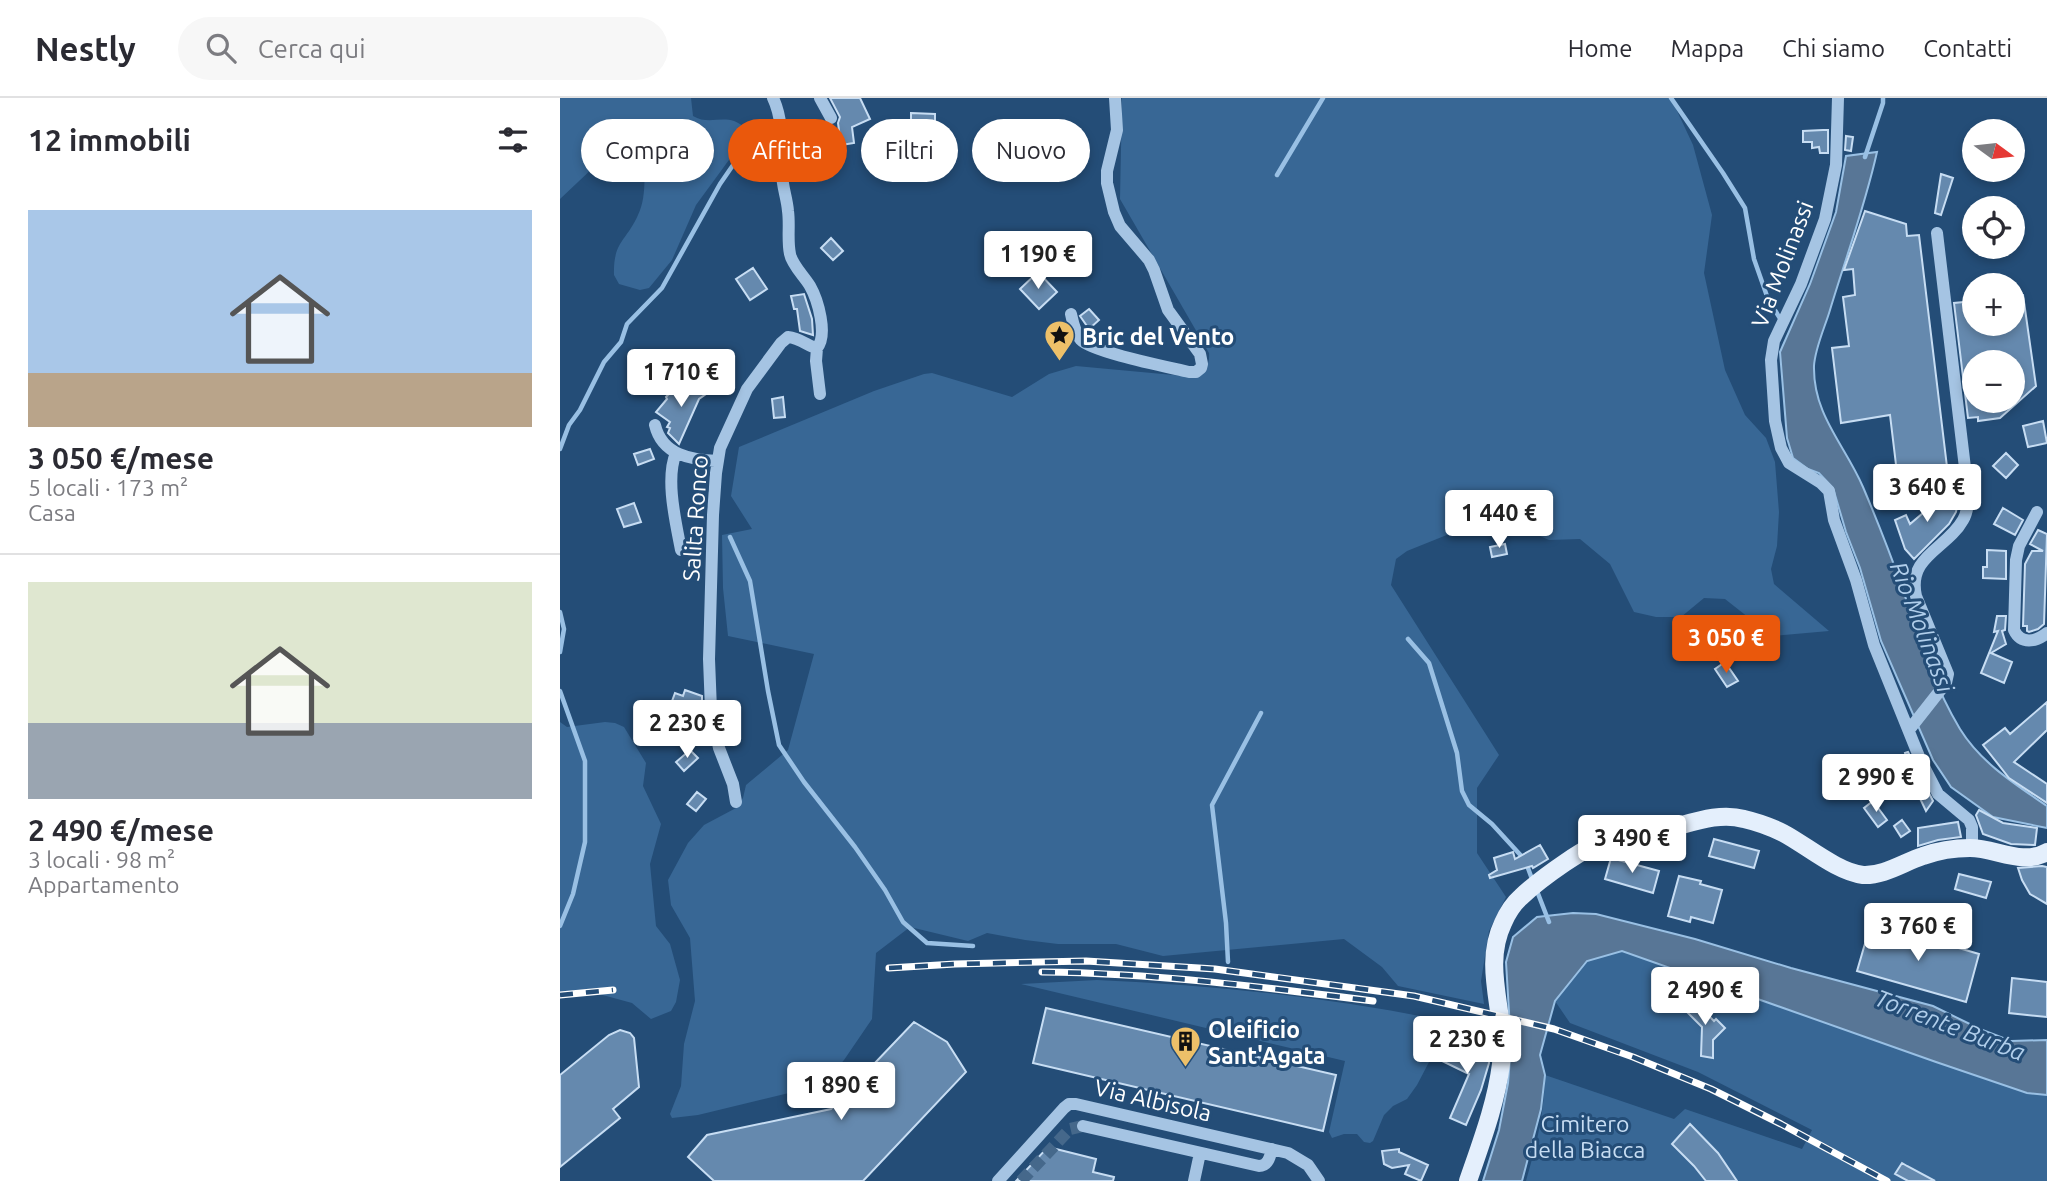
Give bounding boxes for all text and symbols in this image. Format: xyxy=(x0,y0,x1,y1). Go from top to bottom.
search box xyxy=(178,17,668,80)
icon: search xyxy=(202,29,240,67)
text: Nestly xyxy=(35,30,136,67)
text: Cerca qui xyxy=(258,34,365,63)
text: Home xyxy=(1568,35,1632,62)
text: Mappa xyxy=(1670,35,1744,62)
text: Chi siamo xyxy=(1782,35,1885,62)
text: Contatti xyxy=(1923,35,2012,62)
chip: Compra xyxy=(581,119,714,182)
chip: Affitta xyxy=(728,119,847,182)
chip: Filtri xyxy=(861,119,958,182)
chip: Nuovo xyxy=(972,119,1090,182)
north arrow xyxy=(1962,119,2025,182)
map controls xyxy=(1962,119,2025,413)
icon: filters xyxy=(494,121,532,159)
text: 12 immobili xyxy=(28,123,191,157)
button: locate xyxy=(1962,196,2025,259)
street label: Via Molinassi xyxy=(1746,197,1818,331)
pin: 1 190 € xyxy=(973,232,1103,291)
text: 1 190 € xyxy=(1000,241,1076,266)
icon: home xyxy=(217,256,343,382)
button: + xyxy=(1962,273,2025,336)
place icon: Bric del Vento xyxy=(1042,319,1076,363)
place label: Bric del Vento xyxy=(1082,324,1234,349)
pin: 1 710 € xyxy=(616,350,746,409)
button: − xyxy=(1962,350,2025,413)
text: 1 710 € xyxy=(643,359,719,384)
text: 3 050 €/mese xyxy=(28,441,214,475)
street label: Salita Ronco xyxy=(678,454,712,582)
pin: 3 640 € xyxy=(1862,464,1992,524)
text: 3 640 € xyxy=(1889,474,1965,499)
text: 5 locali · 173 m² xyxy=(28,475,188,500)
pin: 1 440 € xyxy=(1434,490,1564,550)
text: Casa xyxy=(28,500,76,525)
text: 1 440 € xyxy=(1461,500,1537,525)
water label: Rio Molinassi xyxy=(1885,558,1960,697)
pin: 3 050 € xyxy=(1661,616,1791,675)
text: 3 050 € xyxy=(1688,625,1764,650)
icon: home xyxy=(217,628,343,754)
pin: 2 230 € xyxy=(622,700,752,760)
text: 2 230 € xyxy=(649,710,725,735)
pin: 2 990 € xyxy=(1811,754,1941,814)
text: 2 990 € xyxy=(1838,764,1914,789)
text: 2 490 €/mese xyxy=(28,813,214,847)
pin: 3 490 € xyxy=(1567,816,1697,875)
text: 3 490 € xyxy=(1594,825,1670,850)
text: 3 locali · 98 m² xyxy=(28,847,175,872)
text: Appartamento xyxy=(28,872,179,897)
pin: 3 760 € xyxy=(1853,904,1983,963)
text: 3 760 € xyxy=(1880,913,1956,938)
pin: 2 490 € xyxy=(1640,968,1770,1027)
text: 2 490 € xyxy=(1667,977,1743,1002)
water label: Torrente Burba xyxy=(1871,984,2029,1066)
pin: 2 230 € xyxy=(1402,1016,1532,1076)
place label: Oleificio Sant'Agata xyxy=(1208,1017,1326,1068)
building icon: Oleificio Sant'Agata xyxy=(1168,1025,1202,1069)
text: 2 230 € xyxy=(1429,1026,1505,1051)
pin: 1 890 € xyxy=(776,1062,906,1122)
text: 1 890 € xyxy=(803,1072,879,1097)
street label: Via Albisola xyxy=(1092,1074,1214,1126)
park label: Cimitero della Biacca xyxy=(1525,1111,1645,1162)

